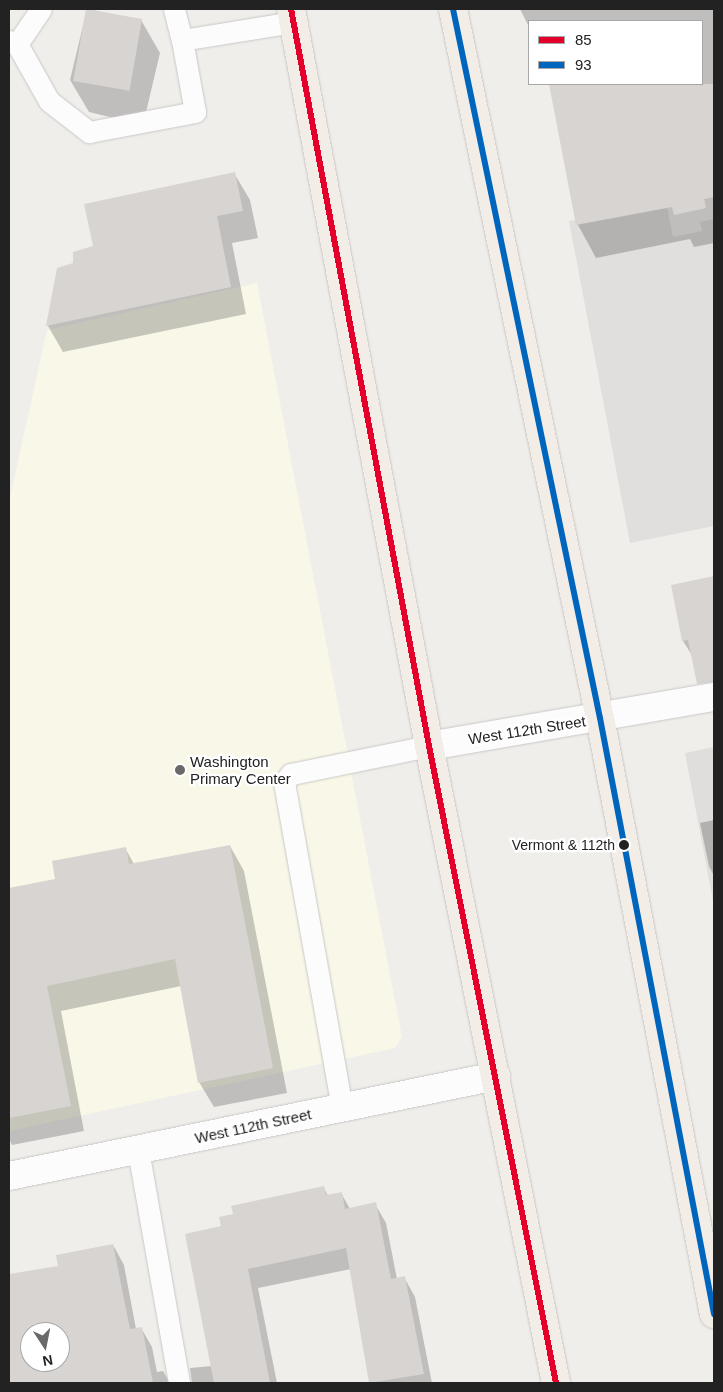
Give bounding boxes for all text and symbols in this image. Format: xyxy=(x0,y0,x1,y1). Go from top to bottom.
legend xyxy=(528,20,703,85)
text: 85 xyxy=(575,31,592,48)
text: 93 xyxy=(575,56,592,73)
street label: West 112th Street xyxy=(467,712,587,748)
place label: Washington Primary Center xyxy=(190,752,291,787)
marker: Washington Primary Center xyxy=(174,764,186,776)
place label: Vermont & 112th xyxy=(512,837,615,853)
marker: Vermont & 112th xyxy=(619,840,629,850)
street label: West 112th Street xyxy=(193,1105,313,1147)
north arrow xyxy=(20,1322,70,1372)
text: N xyxy=(41,1352,54,1370)

